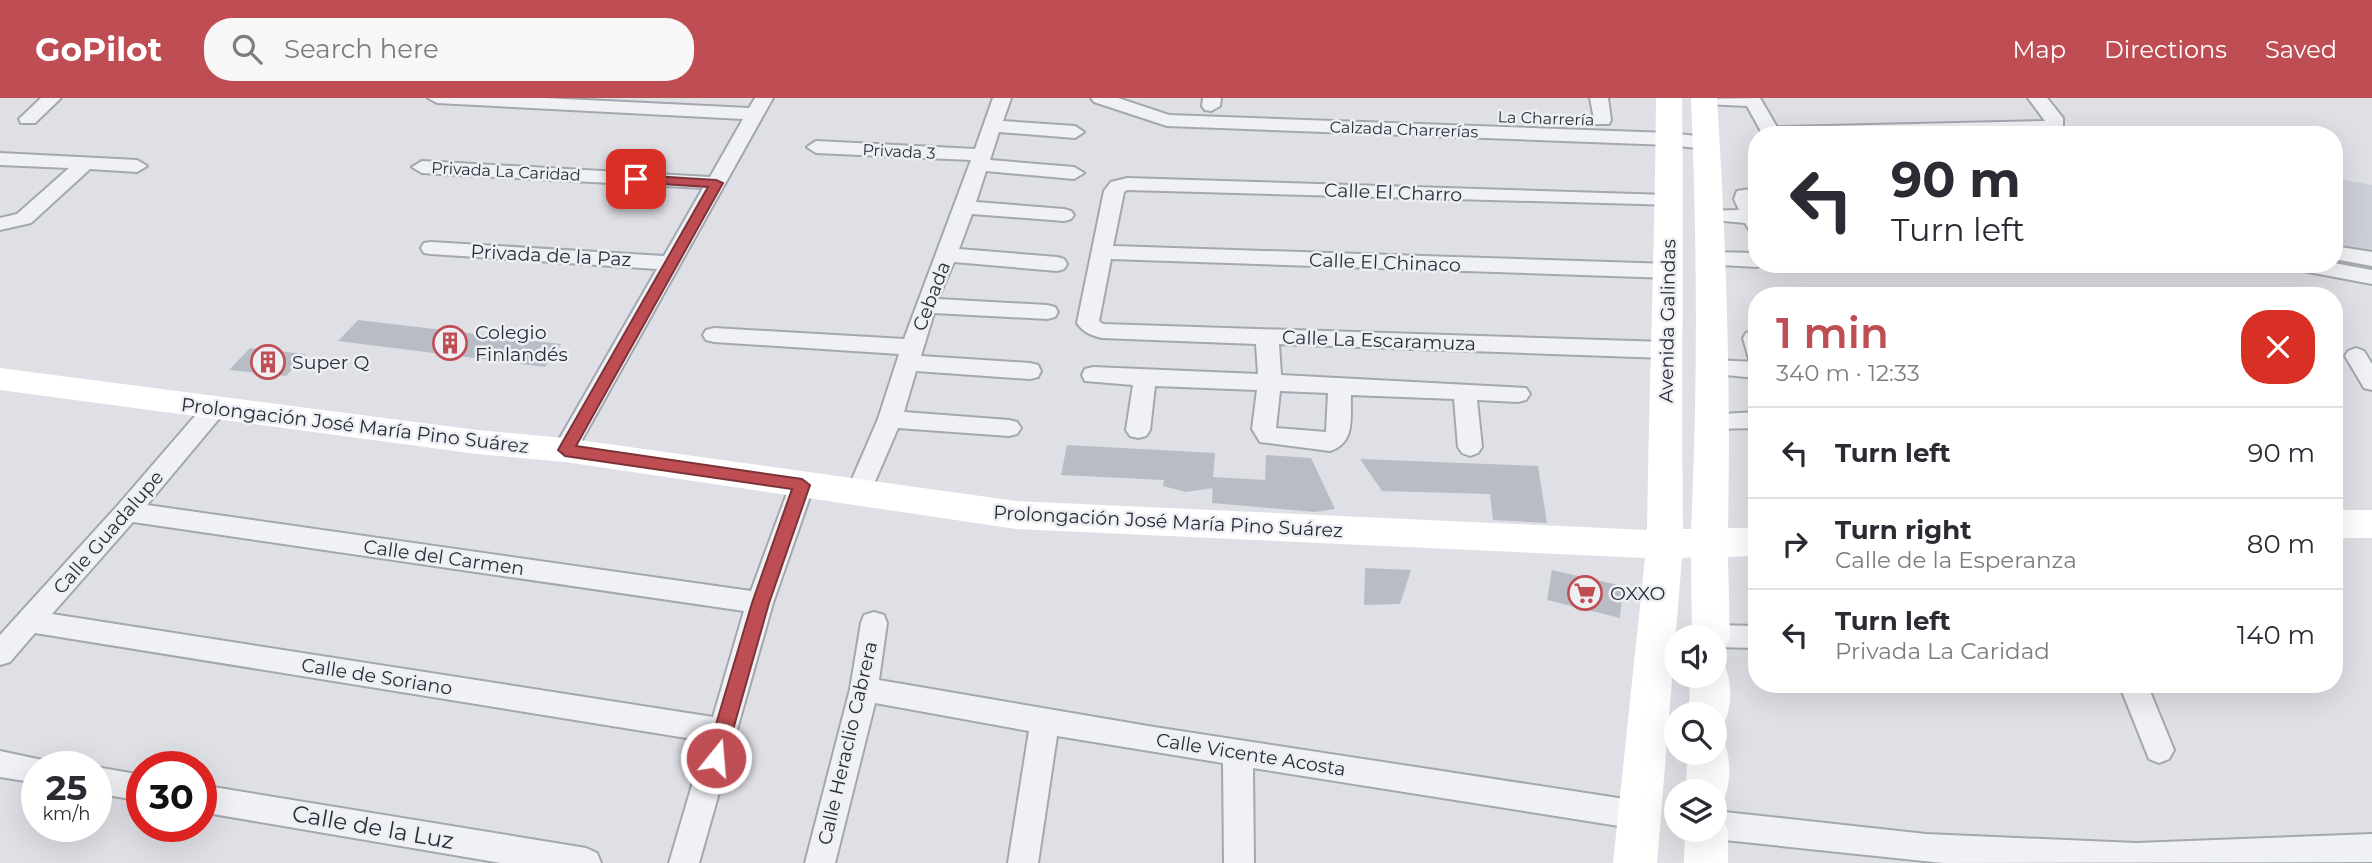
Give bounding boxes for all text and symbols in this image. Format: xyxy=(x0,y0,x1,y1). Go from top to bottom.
search box xyxy=(204,18,694,81)
text: GoPilot xyxy=(35,29,162,69)
icon: search xyxy=(228,30,266,68)
text: Search here xyxy=(284,33,439,65)
text: Map xyxy=(2013,35,2066,64)
text: Directions xyxy=(2104,35,2227,64)
text: Saved xyxy=(2265,35,2337,64)
street label: La Charrería xyxy=(1497,107,1595,130)
street label: Calzada Charrerías xyxy=(1329,117,1479,142)
street label: Privada 3 xyxy=(862,140,936,163)
pin xyxy=(606,149,666,209)
text: 90 m xyxy=(1891,150,2021,209)
icon: left xyxy=(1776,154,1867,245)
street label: Privada La Caridad xyxy=(431,158,581,185)
icon: arrive xyxy=(617,160,655,198)
street label: Calle El Charro xyxy=(1323,179,1463,206)
text: Turn left xyxy=(1891,210,2025,249)
street label: Avenida Galindas xyxy=(1655,239,1680,403)
street label: Privada de la Paz xyxy=(470,240,632,271)
street label: Calle El Chinaco xyxy=(1309,248,1461,277)
street label: Cebada xyxy=(908,258,955,334)
text: 1 min xyxy=(1776,307,1889,359)
button: close xyxy=(2241,310,2315,384)
place label: Colegio Finlandés xyxy=(475,321,568,366)
building icon: Colegio Finlandés xyxy=(431,324,469,362)
street label: Calle La Escaramuza xyxy=(1282,326,1476,355)
building icon: Super Q xyxy=(249,343,287,381)
place label: Super Q xyxy=(292,351,369,374)
text: 340 m · 12:33 xyxy=(1776,359,1920,387)
street label: Prolongación José María Pino Suárez xyxy=(180,393,530,458)
icon: left xyxy=(1776,434,1814,472)
text: Turn left xyxy=(1835,437,1951,469)
text: 90 m xyxy=(2248,437,2315,469)
street label: Calle Guadalupe xyxy=(48,466,168,599)
street label: Prolongación José María Pino Suárez xyxy=(993,501,1343,542)
text: Turn right xyxy=(1835,514,1971,546)
icon: right xyxy=(1776,525,1814,563)
text: 80 m xyxy=(2247,528,2315,560)
street label: Calle del Carmen xyxy=(362,535,526,580)
text: Calle de la Esperanza xyxy=(1835,546,2077,574)
supermarket icon: OXXO xyxy=(1566,574,1604,612)
place label: OXXO xyxy=(1610,582,1665,605)
text: Turn left xyxy=(1835,605,1951,637)
icon: left xyxy=(1776,616,1814,654)
text: 140 m xyxy=(2237,619,2315,651)
map controls xyxy=(1664,625,1727,842)
button: sound xyxy=(1664,625,1727,688)
text: Privada La Caridad xyxy=(1835,637,2050,665)
street label: Calle Heraclio Cabrera xyxy=(813,639,882,847)
street label: Calle de Soriano xyxy=(300,653,454,700)
button: search xyxy=(1664,702,1727,765)
position arrow xyxy=(679,721,753,795)
street label: Calle Vicente Acosta xyxy=(1154,728,1347,781)
speed limit sign: 30 xyxy=(126,751,217,842)
text: 25 xyxy=(46,766,87,809)
button: layers xyxy=(1664,779,1727,842)
street label: Calle de la Luz xyxy=(290,799,456,855)
text: km/h xyxy=(42,803,91,825)

